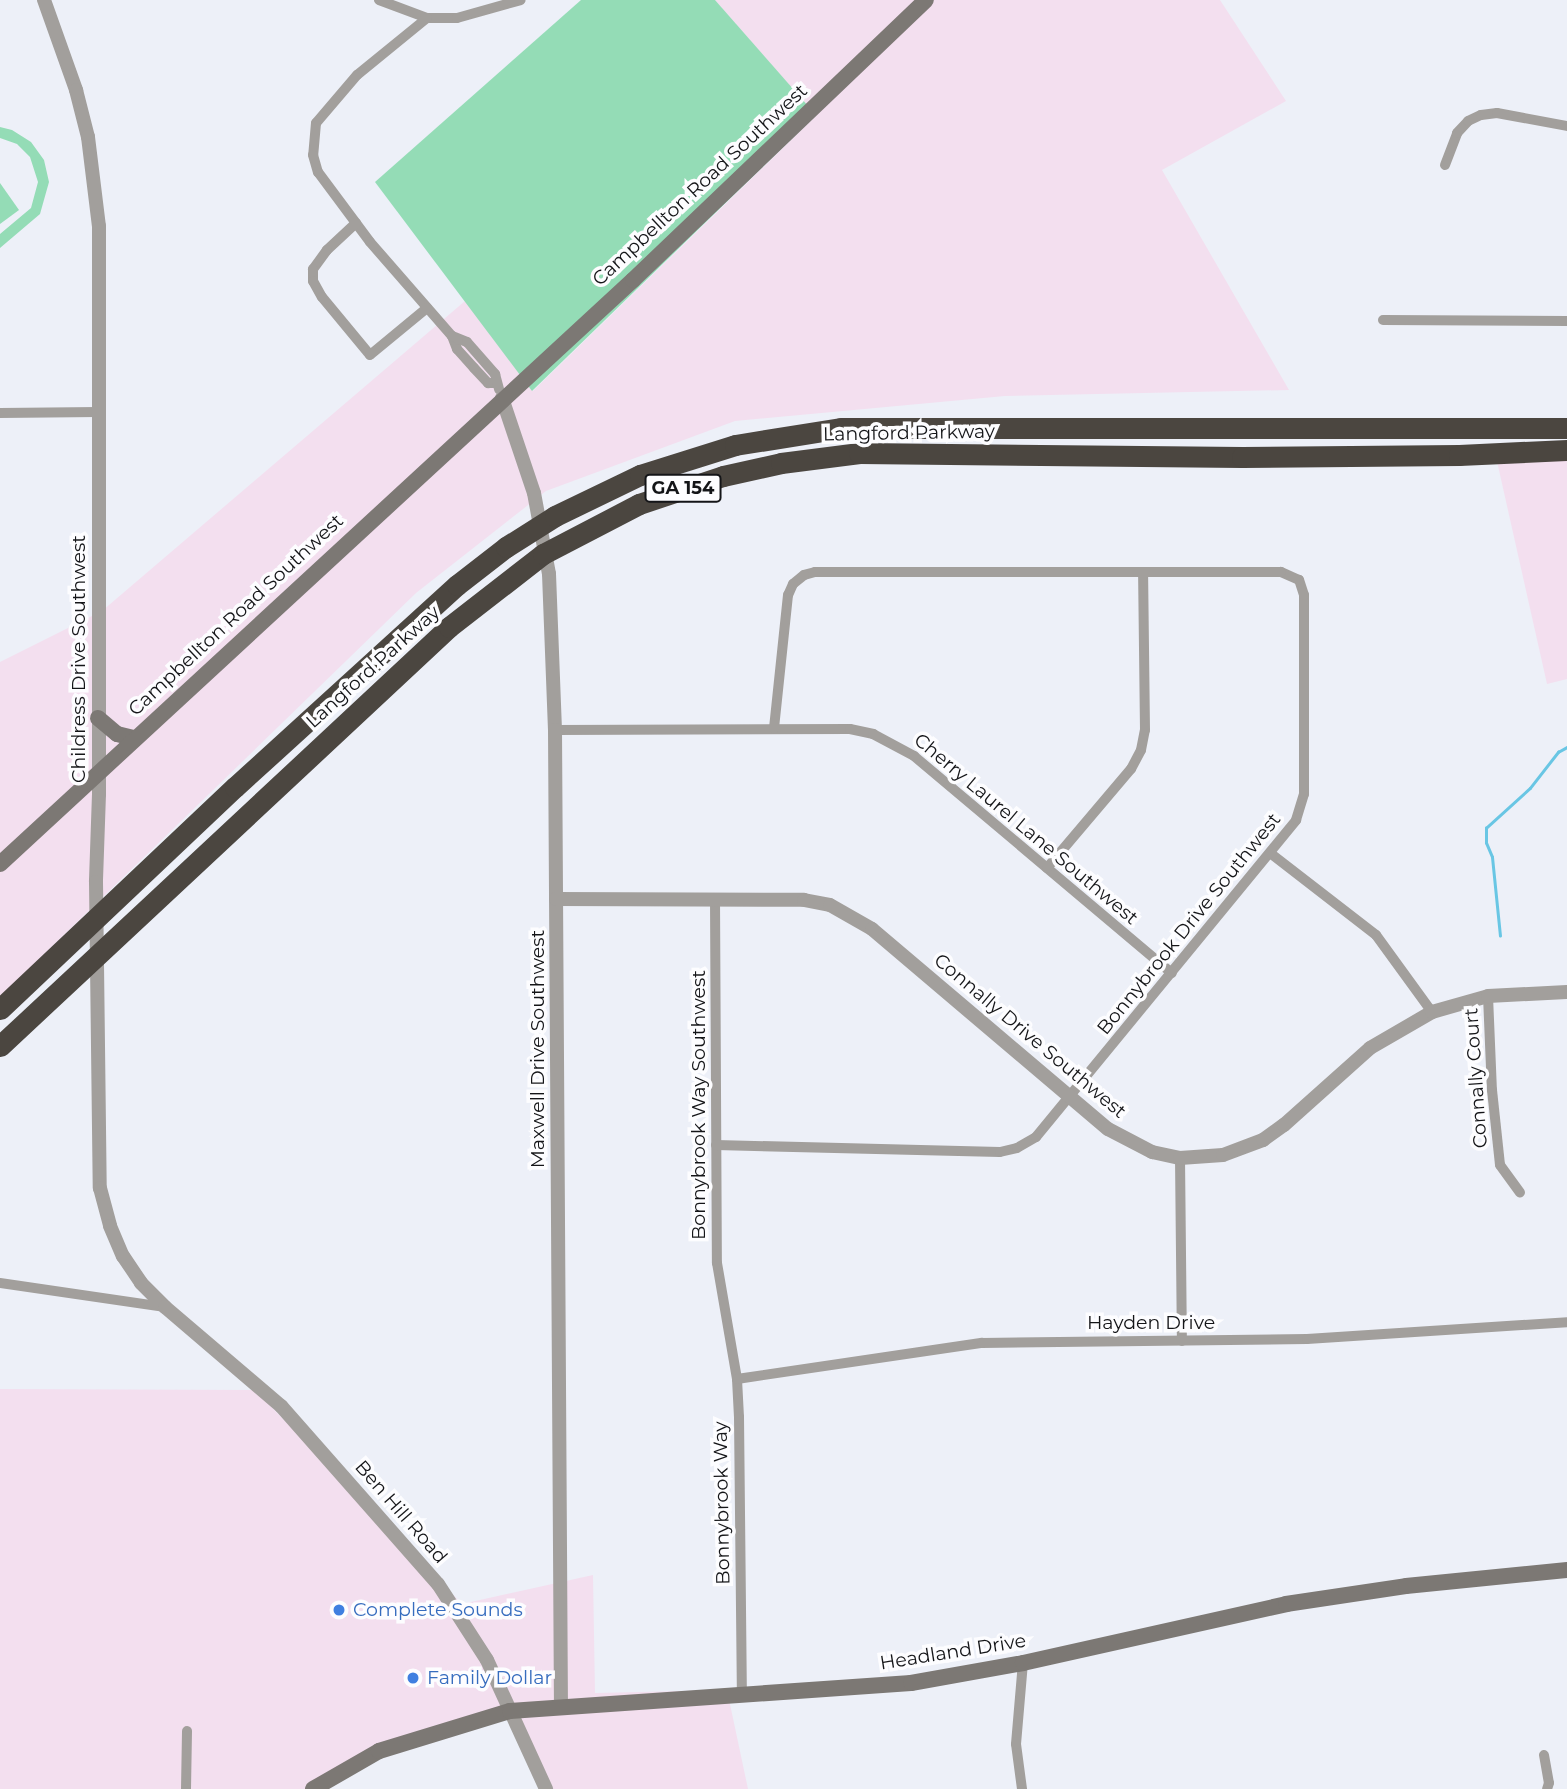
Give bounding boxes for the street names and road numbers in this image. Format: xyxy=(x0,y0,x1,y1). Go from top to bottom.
street label: Campbellton Road Southwest xyxy=(588,79,812,291)
street label: Langford Parkway xyxy=(823,420,995,446)
road number: GA 154 xyxy=(644,474,722,502)
street label: Campbellton Road Southwest xyxy=(124,509,348,721)
street label: Childress Drive Southwest xyxy=(68,535,90,783)
street label: Langford Parkway xyxy=(301,601,445,733)
street label: Cherry Laurel Lane Southwest xyxy=(909,729,1143,929)
street label: Bonnybrook Drive Southwest xyxy=(1092,809,1286,1039)
street label: Maxwell Drive Southwest xyxy=(527,930,549,1168)
street label: Connally Drive Southwest xyxy=(929,949,1131,1123)
street label: Bonnybrook Way Southwest xyxy=(688,970,710,1240)
street label: Connally Court xyxy=(1460,1007,1492,1149)
street label: Hayden Drive xyxy=(1087,1312,1215,1334)
street label: Bonnybrook Way xyxy=(709,1421,735,1585)
street label: Ben Hill Road xyxy=(350,1456,452,1568)
street label: Headland Drive xyxy=(878,1629,1028,1675)

